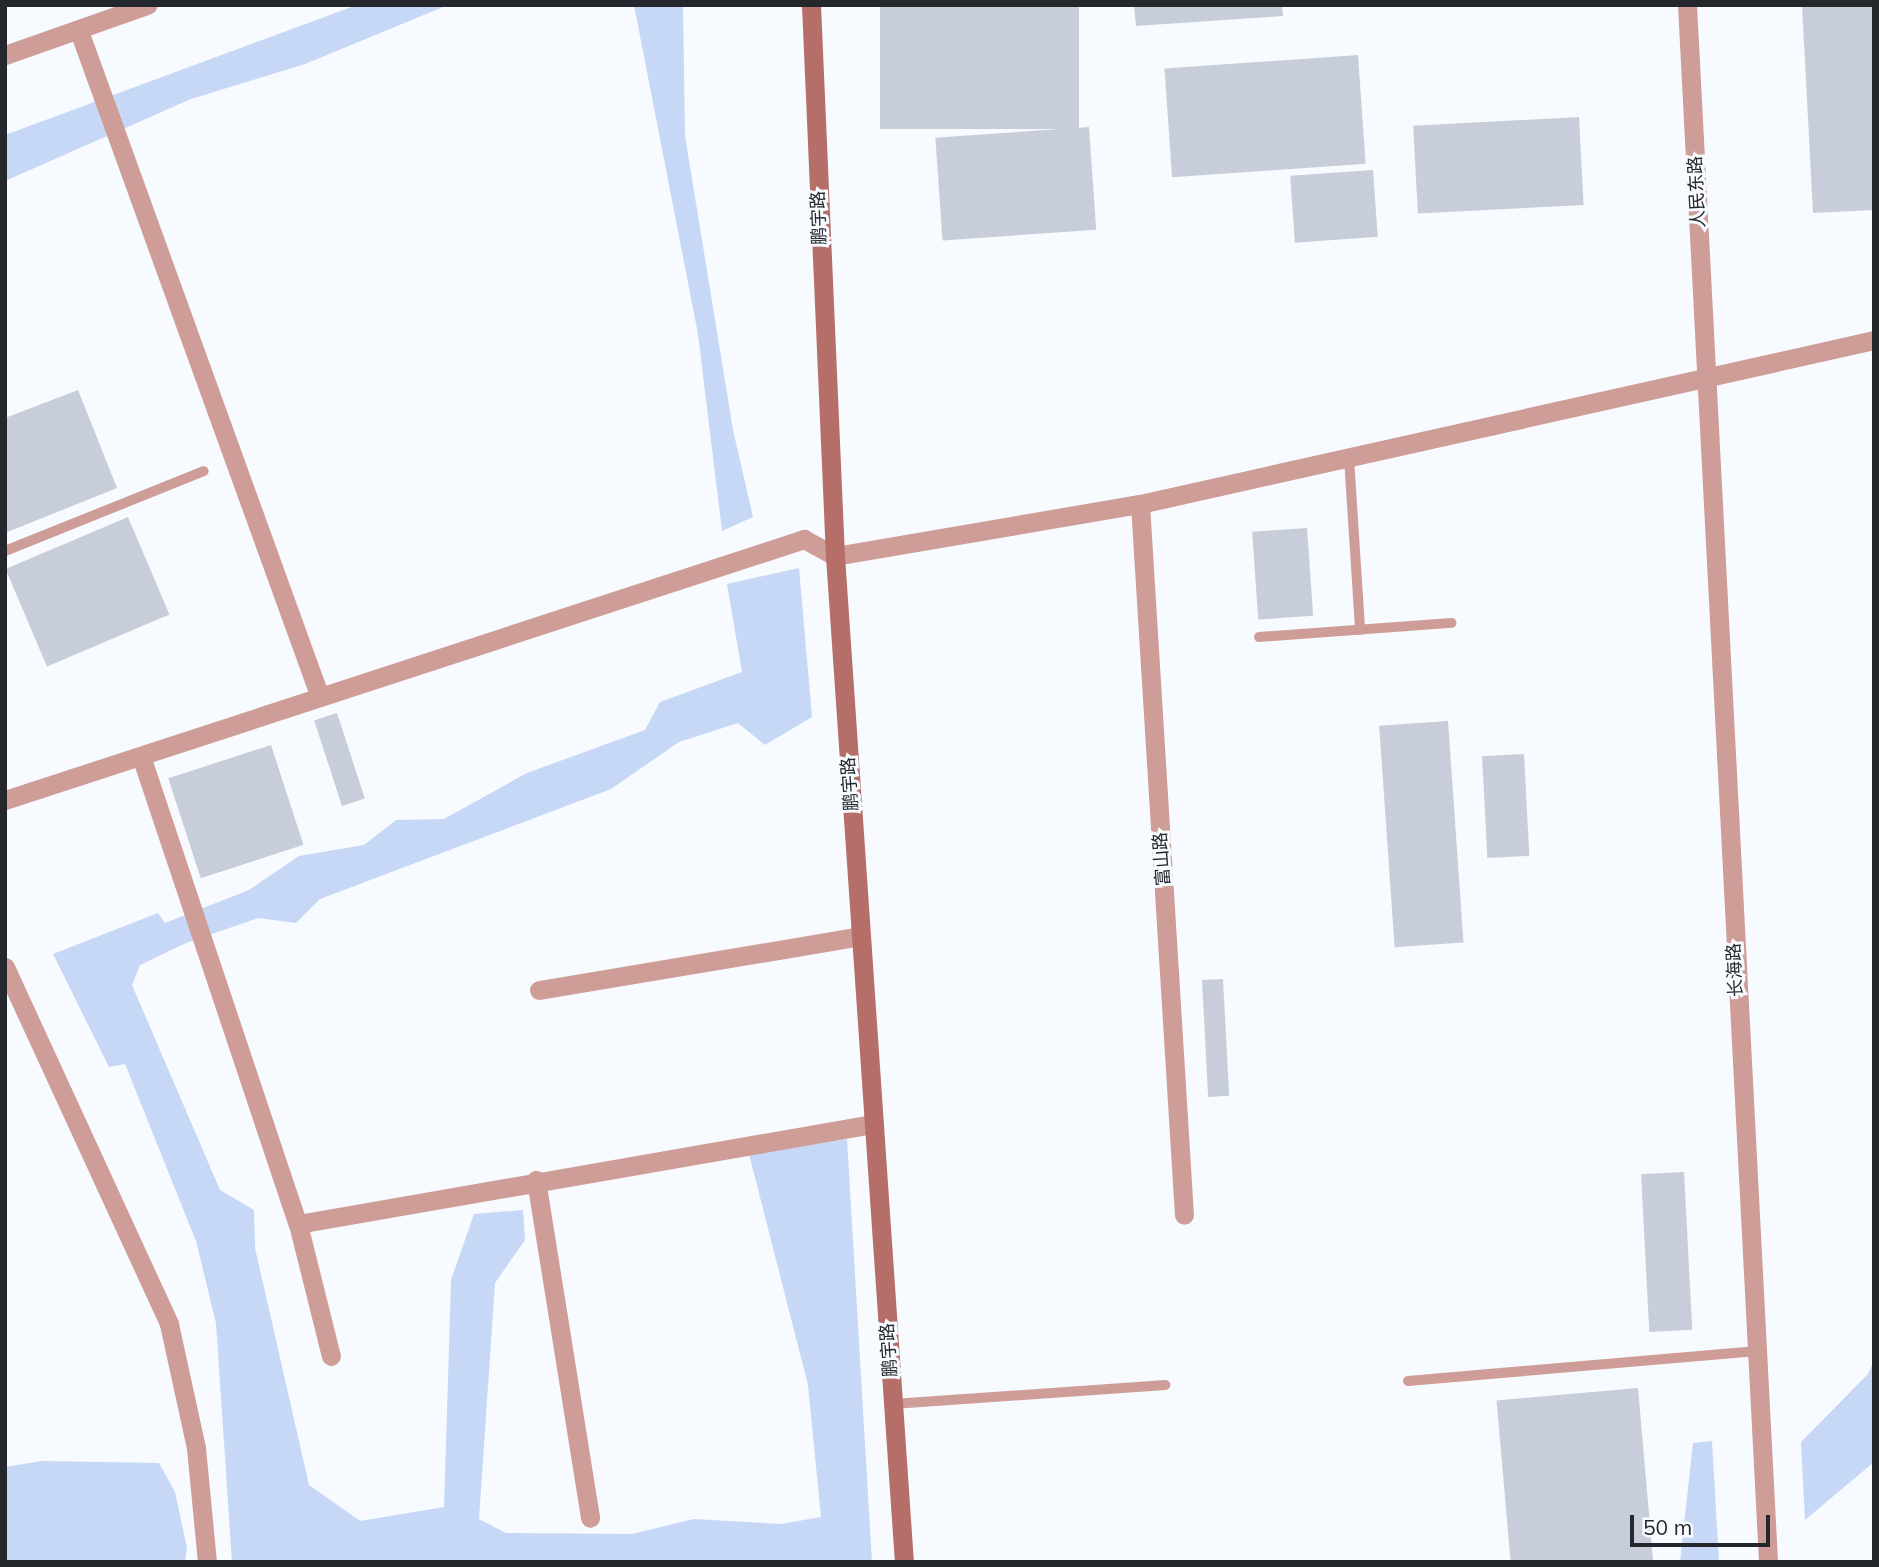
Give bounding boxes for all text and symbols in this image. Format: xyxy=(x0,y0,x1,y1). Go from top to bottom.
street label: 人民东路 xyxy=(1684,155,1710,229)
street label: 鹏宇路 xyxy=(807,191,831,245)
street label: 鹏宇路 xyxy=(837,756,863,812)
street label: 富山路 xyxy=(1149,831,1175,887)
street label: 长海路 xyxy=(1723,942,1747,998)
street label: 鹏宇路 xyxy=(876,1322,902,1378)
scale bar xyxy=(1634,1500,1774,1544)
text: 50 m xyxy=(1643,1514,1692,1540)

